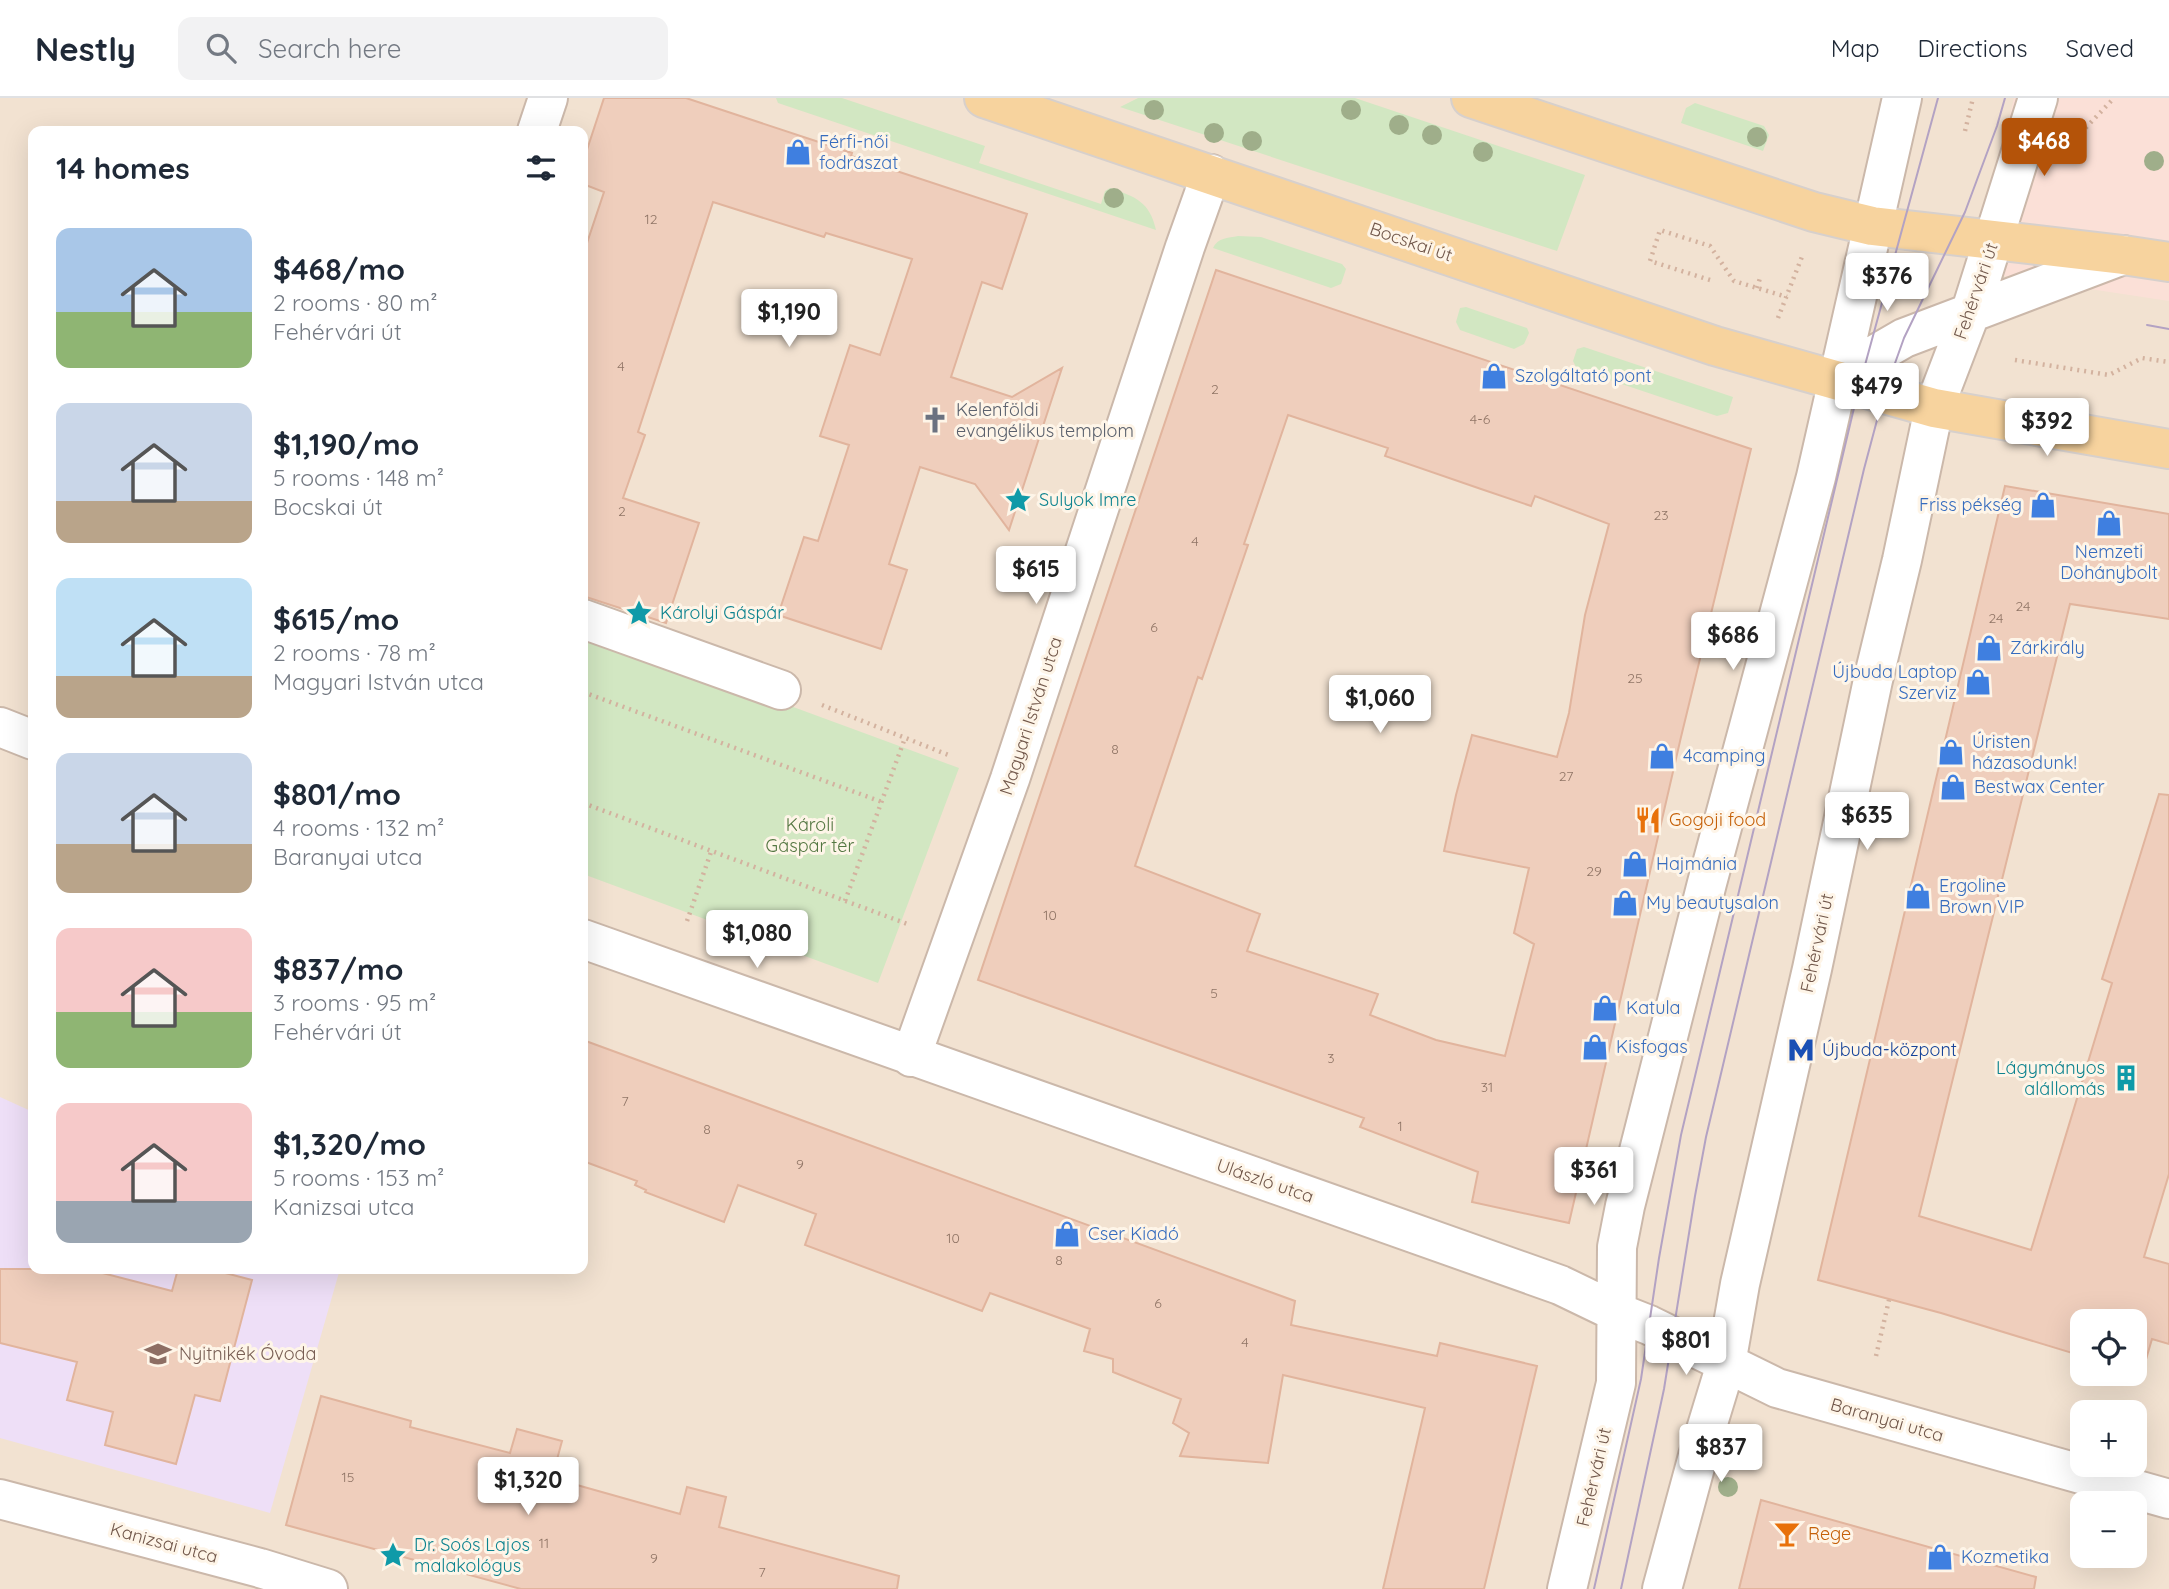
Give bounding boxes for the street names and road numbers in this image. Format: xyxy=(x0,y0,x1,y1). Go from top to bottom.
street label: Bocskai út xyxy=(1367,217,1456,266)
street label: Fehérvári út xyxy=(1948,239,2003,342)
street label: Magyari István utca xyxy=(994,634,1067,798)
street label: Fehérvári út xyxy=(1795,891,1838,995)
street label: Ulászló utca xyxy=(1214,1153,1317,1208)
street label: Baranyai utca xyxy=(1828,1392,1947,1447)
street label: Fehérvári út xyxy=(1571,1425,1616,1529)
street label: Kanizsai utca xyxy=(108,1517,221,1568)

